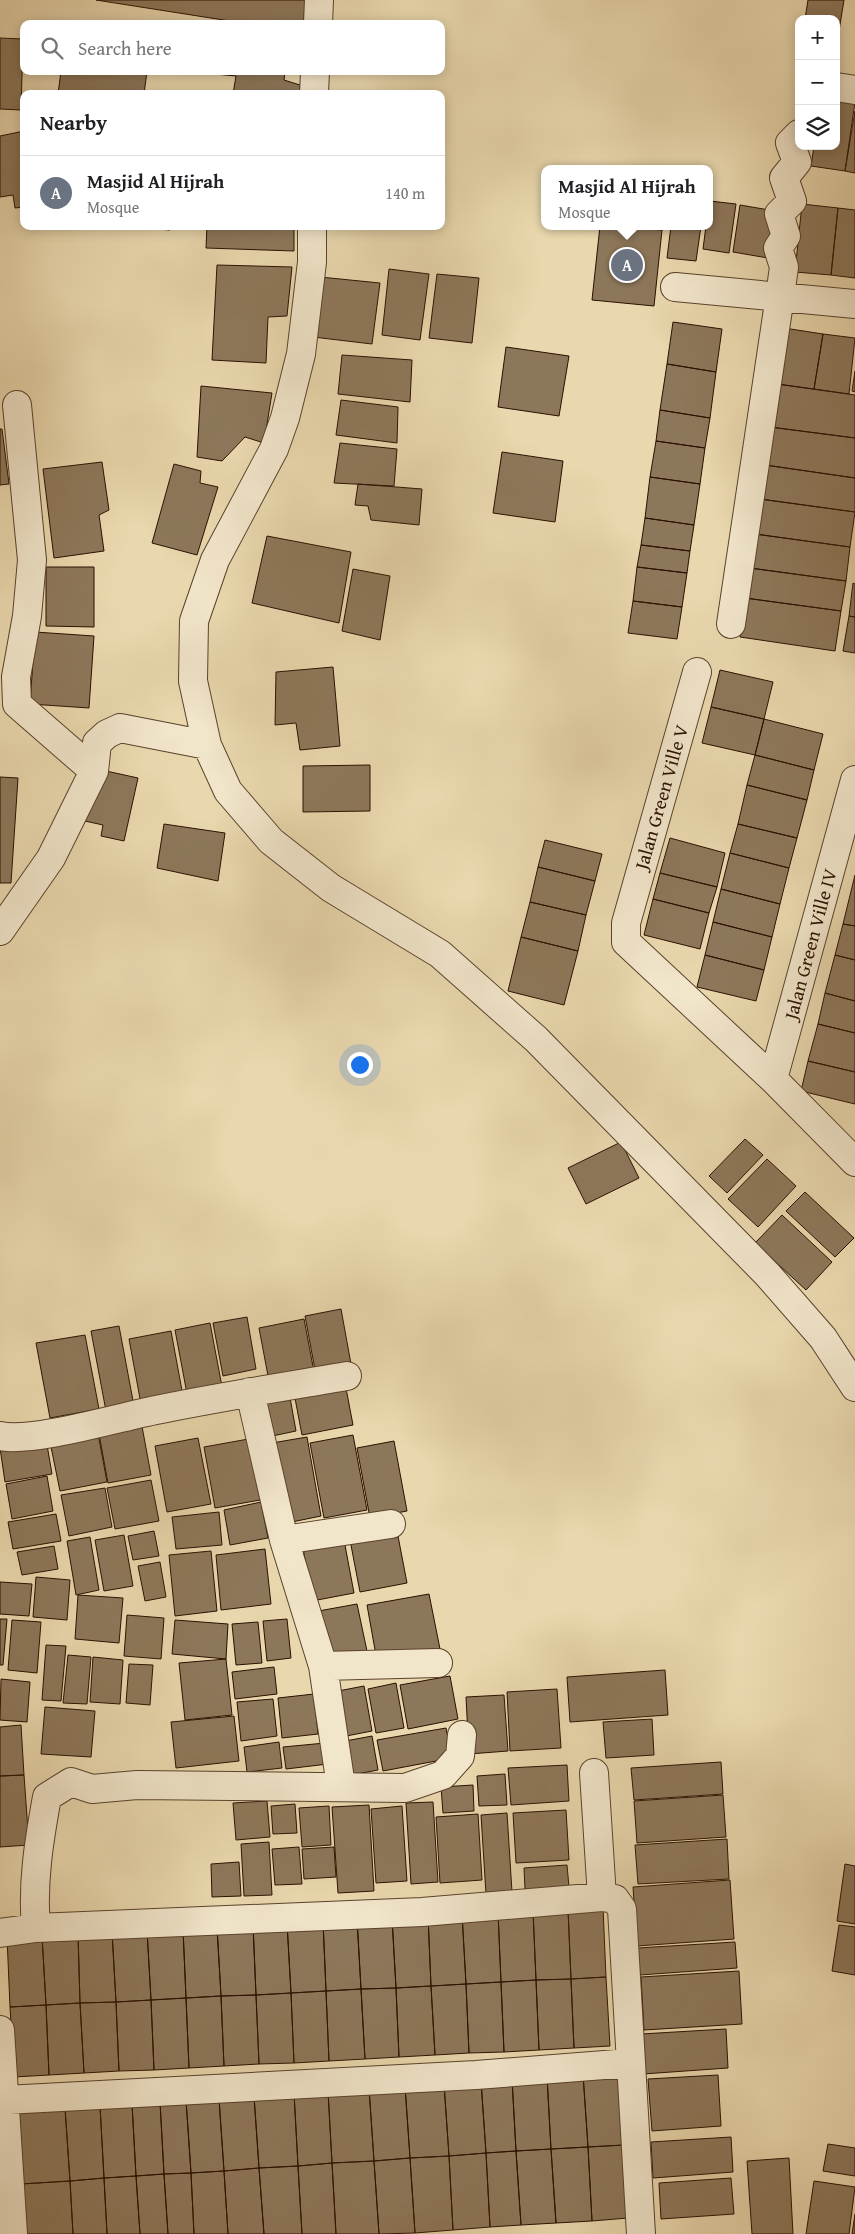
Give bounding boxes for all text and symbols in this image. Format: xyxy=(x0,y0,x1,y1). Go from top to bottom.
map controls xyxy=(795,15,840,150)
button: + xyxy=(795,15,840,60)
search box xyxy=(20,20,445,75)
icon: search xyxy=(38,34,66,62)
text: Search here xyxy=(78,34,172,62)
button: − xyxy=(795,60,840,105)
button: layers xyxy=(795,105,840,150)
text: Nearby xyxy=(40,107,107,138)
popup xyxy=(541,165,713,230)
text: Masjid Al Hijrah xyxy=(87,167,224,195)
text: Masjid Al Hijrah xyxy=(558,172,696,200)
text: A xyxy=(51,181,61,205)
text: 140 m xyxy=(385,181,425,205)
text: Mosque xyxy=(87,195,139,219)
text: Mosque xyxy=(558,200,611,224)
pin: A xyxy=(611,246,643,284)
street label: Jalan Green Ville V xyxy=(626,721,695,875)
street label: Jalan Green Ville IV xyxy=(776,865,844,1025)
your location xyxy=(347,1052,373,1078)

